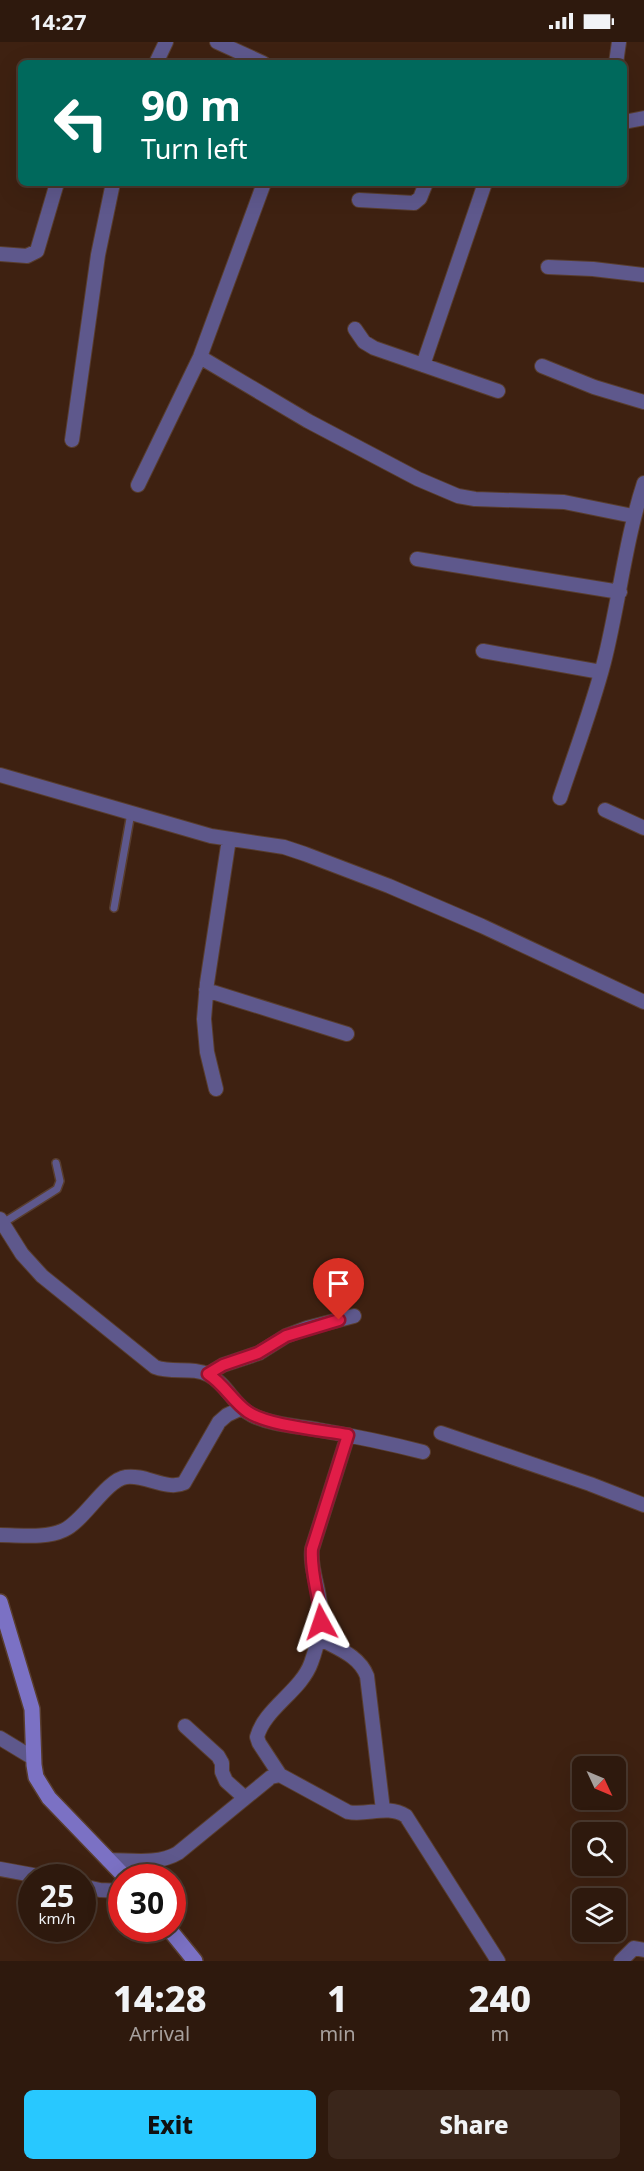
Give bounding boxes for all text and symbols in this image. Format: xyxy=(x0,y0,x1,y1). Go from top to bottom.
text: 14:27 xyxy=(30,6,87,36)
text: 90 m xyxy=(141,76,241,133)
icon: left xyxy=(42,84,120,162)
text: Turn left xyxy=(141,130,247,167)
pin xyxy=(313,1258,364,1320)
icon: arrive xyxy=(322,1267,355,1300)
position arrow xyxy=(289,1590,353,1654)
north arrow xyxy=(572,1756,626,1810)
map controls xyxy=(572,1756,626,1942)
button: search xyxy=(572,1822,626,1876)
speed limit sign: 30 xyxy=(108,1864,186,1942)
text: 25 xyxy=(40,1875,74,1916)
button: layers xyxy=(572,1888,626,1942)
text: km/h xyxy=(39,1908,75,1928)
text: 14:28 xyxy=(113,1974,206,2023)
text: 1 xyxy=(327,1974,348,2023)
text: 240 xyxy=(469,1974,531,2023)
text: Arrival xyxy=(129,2020,190,2047)
text: min xyxy=(319,2020,356,2047)
text: m xyxy=(490,2020,509,2047)
button: Exit xyxy=(24,2090,316,2159)
button: Share xyxy=(328,2090,620,2159)

